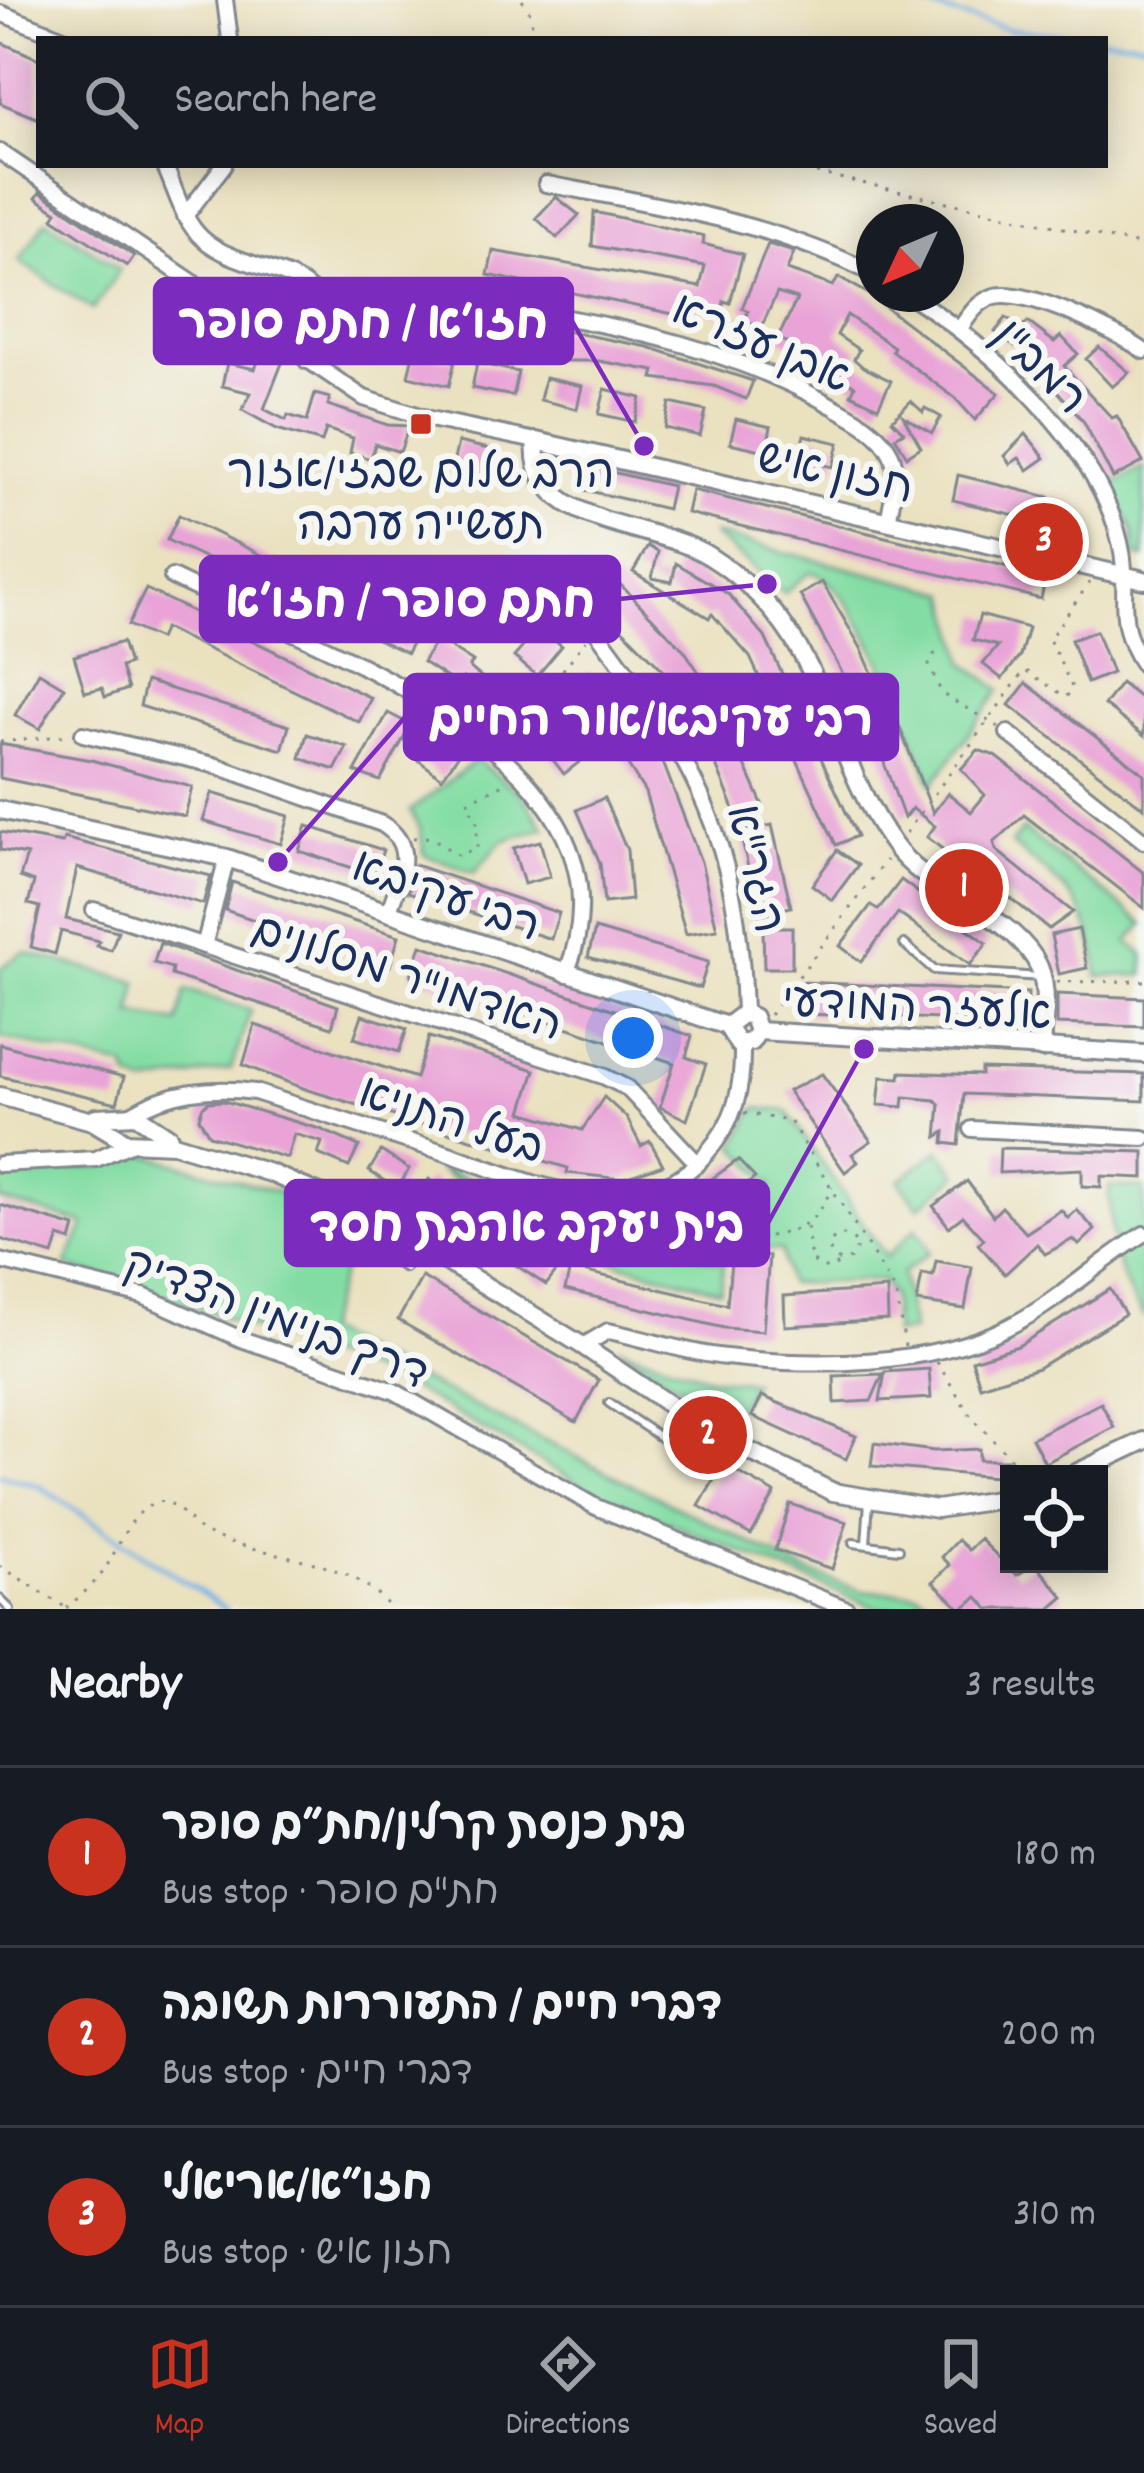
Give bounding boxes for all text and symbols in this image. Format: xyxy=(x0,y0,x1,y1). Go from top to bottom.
search box xyxy=(36,36,1108,168)
icon: search xyxy=(78,69,144,135)
text: Search here xyxy=(174,70,377,134)
north arrow xyxy=(856,204,964,312)
callout: חזו׳א / חתם סופר xyxy=(155,279,572,363)
street label: אבן עזרא xyxy=(660,281,858,414)
text: חזו׳א / חתם סופר xyxy=(178,293,548,362)
street label: רמב"ן xyxy=(975,307,1099,433)
marker: הרב שלום שבזי/אזור תעשייה ערבה xyxy=(408,411,434,437)
street label: חזון איש xyxy=(751,429,918,525)
place label: הרב שלום שבזי/אזור תעשייה ערבה xyxy=(227,445,615,561)
pin: 3 xyxy=(1005,497,1083,587)
callout: חתם סופר / חזו׳א xyxy=(201,557,619,641)
text: חתם סופר / חזו׳א xyxy=(225,572,595,641)
callout: רבי עקיבא/אור החיים xyxy=(405,675,897,759)
text: רבי עקיבא/אור החיים xyxy=(429,690,873,759)
street label: הגר"א xyxy=(705,799,797,940)
street label: רבי עקיבא xyxy=(342,839,547,963)
pin: 1 xyxy=(925,843,1003,933)
street label: האדמו"ר מסלונים xyxy=(243,901,569,1062)
street label: אלעזר המודעי xyxy=(780,973,1053,1051)
your location xyxy=(603,1008,663,1068)
street label: בעל התניא xyxy=(349,1065,551,1185)
callout: בית יעקב אהבת חסד xyxy=(286,1181,768,1265)
text: בית יעקב אהבת חסד xyxy=(310,1196,744,1265)
street label: דרך בנימין הצדיק xyxy=(113,1235,436,1410)
pin: 2 xyxy=(669,1390,747,1480)
map controls xyxy=(1000,1465,1108,1573)
button: locate xyxy=(1000,1465,1108,1573)
text: Nearby xyxy=(48,1651,181,1723)
text: 3 results xyxy=(965,1660,1096,1715)
text: בית כנסת קרלין/חת״ם סופר xyxy=(162,1797,686,1861)
text: 1 xyxy=(83,1829,91,1884)
text: 180 m xyxy=(1015,1829,1096,1884)
text: Bus stop · חת"ם סופר xyxy=(162,1868,499,1923)
text: דברי חיים / התעוררות תשובה xyxy=(162,1977,722,2041)
text: 2 xyxy=(78,2009,96,2064)
text: 200 m xyxy=(1001,2009,1096,2064)
text: Bus stop · דברי חיים xyxy=(162,2048,473,2103)
text: חזו״א/אריאלי xyxy=(162,2157,432,2221)
text: 3 xyxy=(78,2189,96,2244)
text: 310 m xyxy=(1013,2189,1096,2244)
text: Bus stop · חזון איש xyxy=(162,2228,452,2283)
tab: Map xyxy=(147,2331,213,2450)
tab: Directions xyxy=(506,2331,631,2450)
tab: Saved xyxy=(924,2331,997,2450)

